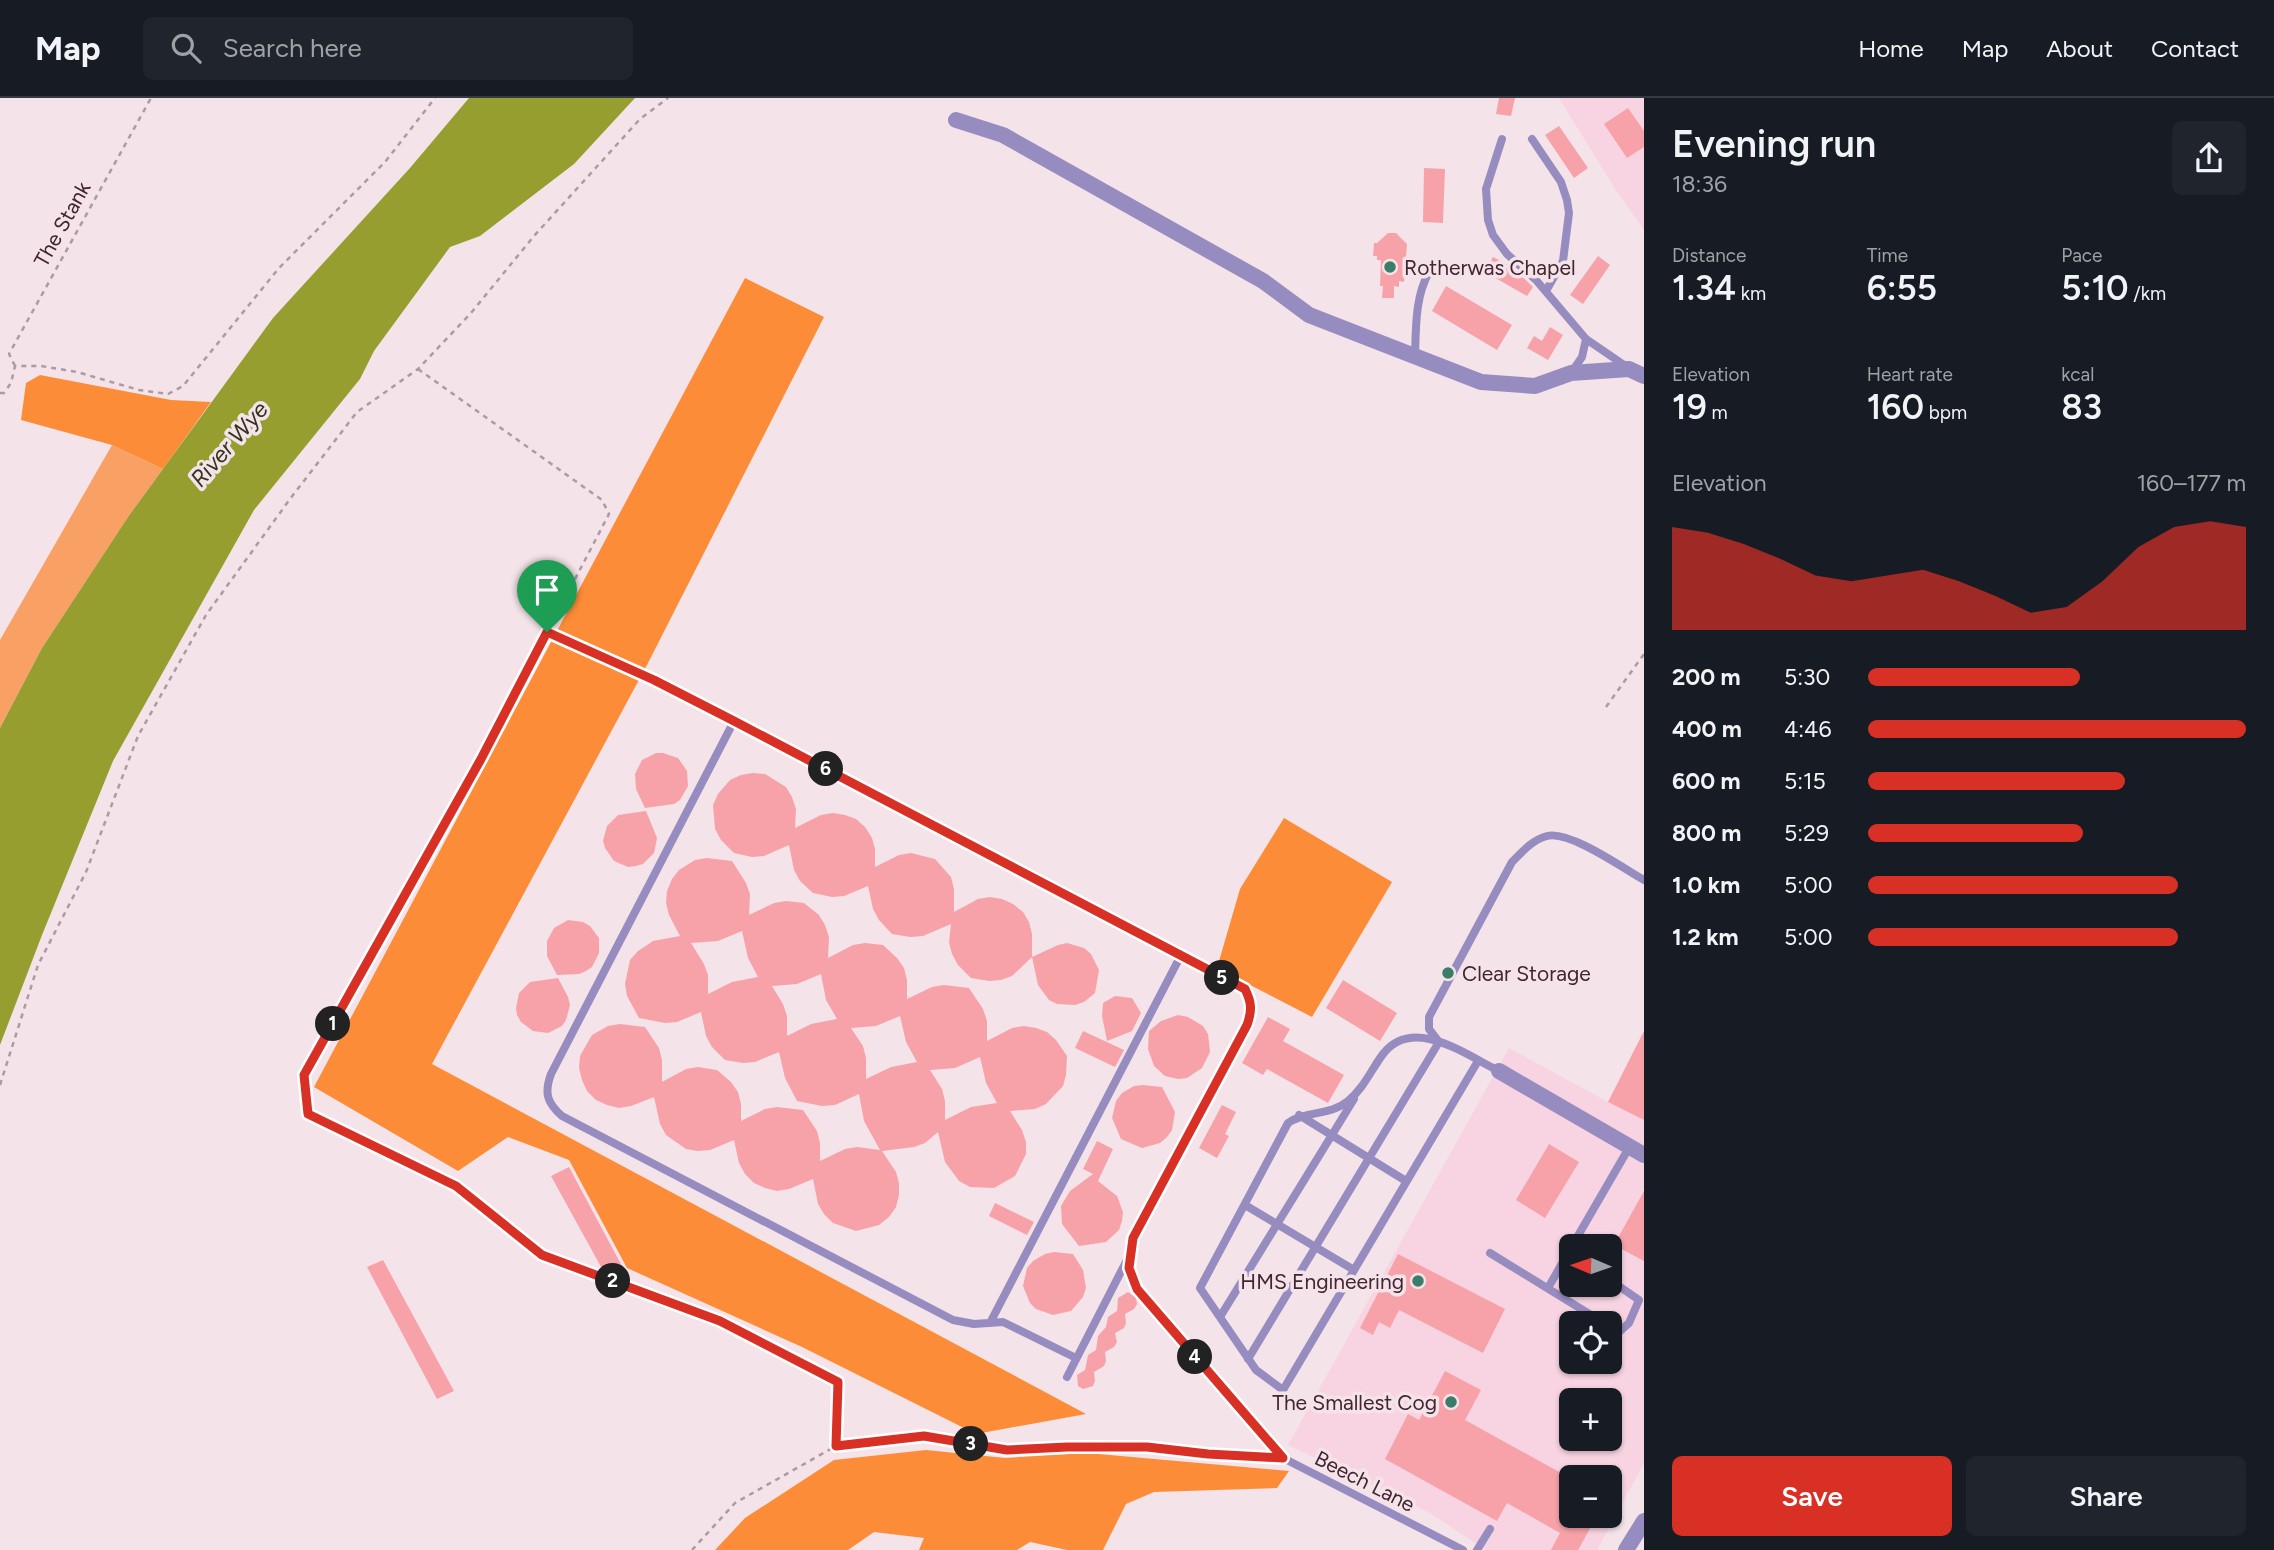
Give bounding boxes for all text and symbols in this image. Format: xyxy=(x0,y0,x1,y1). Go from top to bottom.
search box xyxy=(143,17,633,80)
text: Map xyxy=(35,29,101,68)
icon: search xyxy=(167,29,205,67)
text: Search here xyxy=(223,32,362,64)
text: Home xyxy=(1858,34,1924,63)
text: Map xyxy=(1962,34,2008,63)
text: About xyxy=(2046,34,2113,63)
text: Contact xyxy=(2151,34,2239,63)
text: Evening run xyxy=(1672,121,1876,167)
button: share xyxy=(2172,121,2246,195)
text: 18:36 xyxy=(1672,170,1727,198)
street label: The Stank xyxy=(28,176,96,271)
text: Distance xyxy=(1672,244,1746,267)
text: Time xyxy=(1867,244,1908,267)
text: Pace xyxy=(2061,244,2102,267)
place label: Rotherwas Chapel xyxy=(1404,255,1576,280)
marker: Rotherwas Chapel xyxy=(1382,259,1398,275)
text: 1.34 xyxy=(1672,267,1736,309)
text: 6:55 xyxy=(1867,267,1937,309)
text: 5:10 xyxy=(2061,267,2129,309)
text: km xyxy=(1736,282,1766,305)
text: /km xyxy=(2129,282,2166,305)
text: Elevation xyxy=(1672,363,1750,386)
text: Heart rate xyxy=(1867,363,1953,386)
text: kcal xyxy=(2061,363,2095,386)
text: 19 xyxy=(1672,386,1707,428)
text: 160 xyxy=(1867,386,1924,428)
text: 83 xyxy=(2061,386,2102,428)
water label: River Wye xyxy=(184,395,274,492)
text: m xyxy=(1707,401,1728,424)
text: bpm xyxy=(1924,401,1967,424)
text: Elevation xyxy=(1672,469,1767,497)
text: 160–177 m xyxy=(2137,469,2246,497)
pin xyxy=(517,560,577,632)
icon: arrive xyxy=(528,571,566,609)
text: 200 m xyxy=(1672,663,1741,691)
text: 5:30 xyxy=(1784,663,1830,691)
text: 400 m xyxy=(1672,715,1742,743)
text: 4:46 xyxy=(1784,715,1831,743)
pin: 6 xyxy=(808,752,844,786)
text: 6 xyxy=(820,757,831,780)
text: 600 m xyxy=(1672,767,1741,795)
text: 5:15 xyxy=(1784,767,1826,795)
text: 800 m xyxy=(1672,819,1741,847)
text: 5:29 xyxy=(1784,819,1829,847)
text: 1.0 km xyxy=(1672,871,1740,899)
text: 5:00 xyxy=(1784,871,1833,899)
text: 1.2 km xyxy=(1672,923,1739,951)
text: 5:00 xyxy=(1784,923,1833,951)
pin: 5 xyxy=(1204,960,1240,996)
place label: Clear Storage xyxy=(1462,961,1591,986)
marker: Clear Storage xyxy=(1440,965,1456,981)
text: 5 xyxy=(1216,966,1227,989)
pin: 1 xyxy=(316,1006,350,1042)
text: 1 xyxy=(328,1012,337,1035)
north arrow xyxy=(1559,1234,1622,1297)
map controls xyxy=(1559,1234,1622,1528)
pin: 2 xyxy=(596,1264,630,1298)
text: 2 xyxy=(607,1269,618,1292)
place label: HMS Engineering xyxy=(1240,1269,1404,1294)
marker: HMS Engineering xyxy=(1410,1273,1426,1289)
button: locate xyxy=(1559,1311,1622,1374)
pin: 4 xyxy=(1178,1340,1212,1374)
text: 4 xyxy=(1188,1345,1201,1368)
button: + xyxy=(1559,1388,1622,1451)
place label: The Smallest Cog xyxy=(1272,1390,1437,1415)
marker: The Smallest Cog xyxy=(1443,1394,1459,1410)
pin: 3 xyxy=(954,1426,988,1462)
text: 3 xyxy=(965,1432,976,1455)
street label: Beech Lane xyxy=(1311,1445,1419,1517)
button: Save xyxy=(1672,1456,1952,1536)
button: Share xyxy=(1966,1456,2246,1536)
button: − xyxy=(1559,1465,1622,1528)

